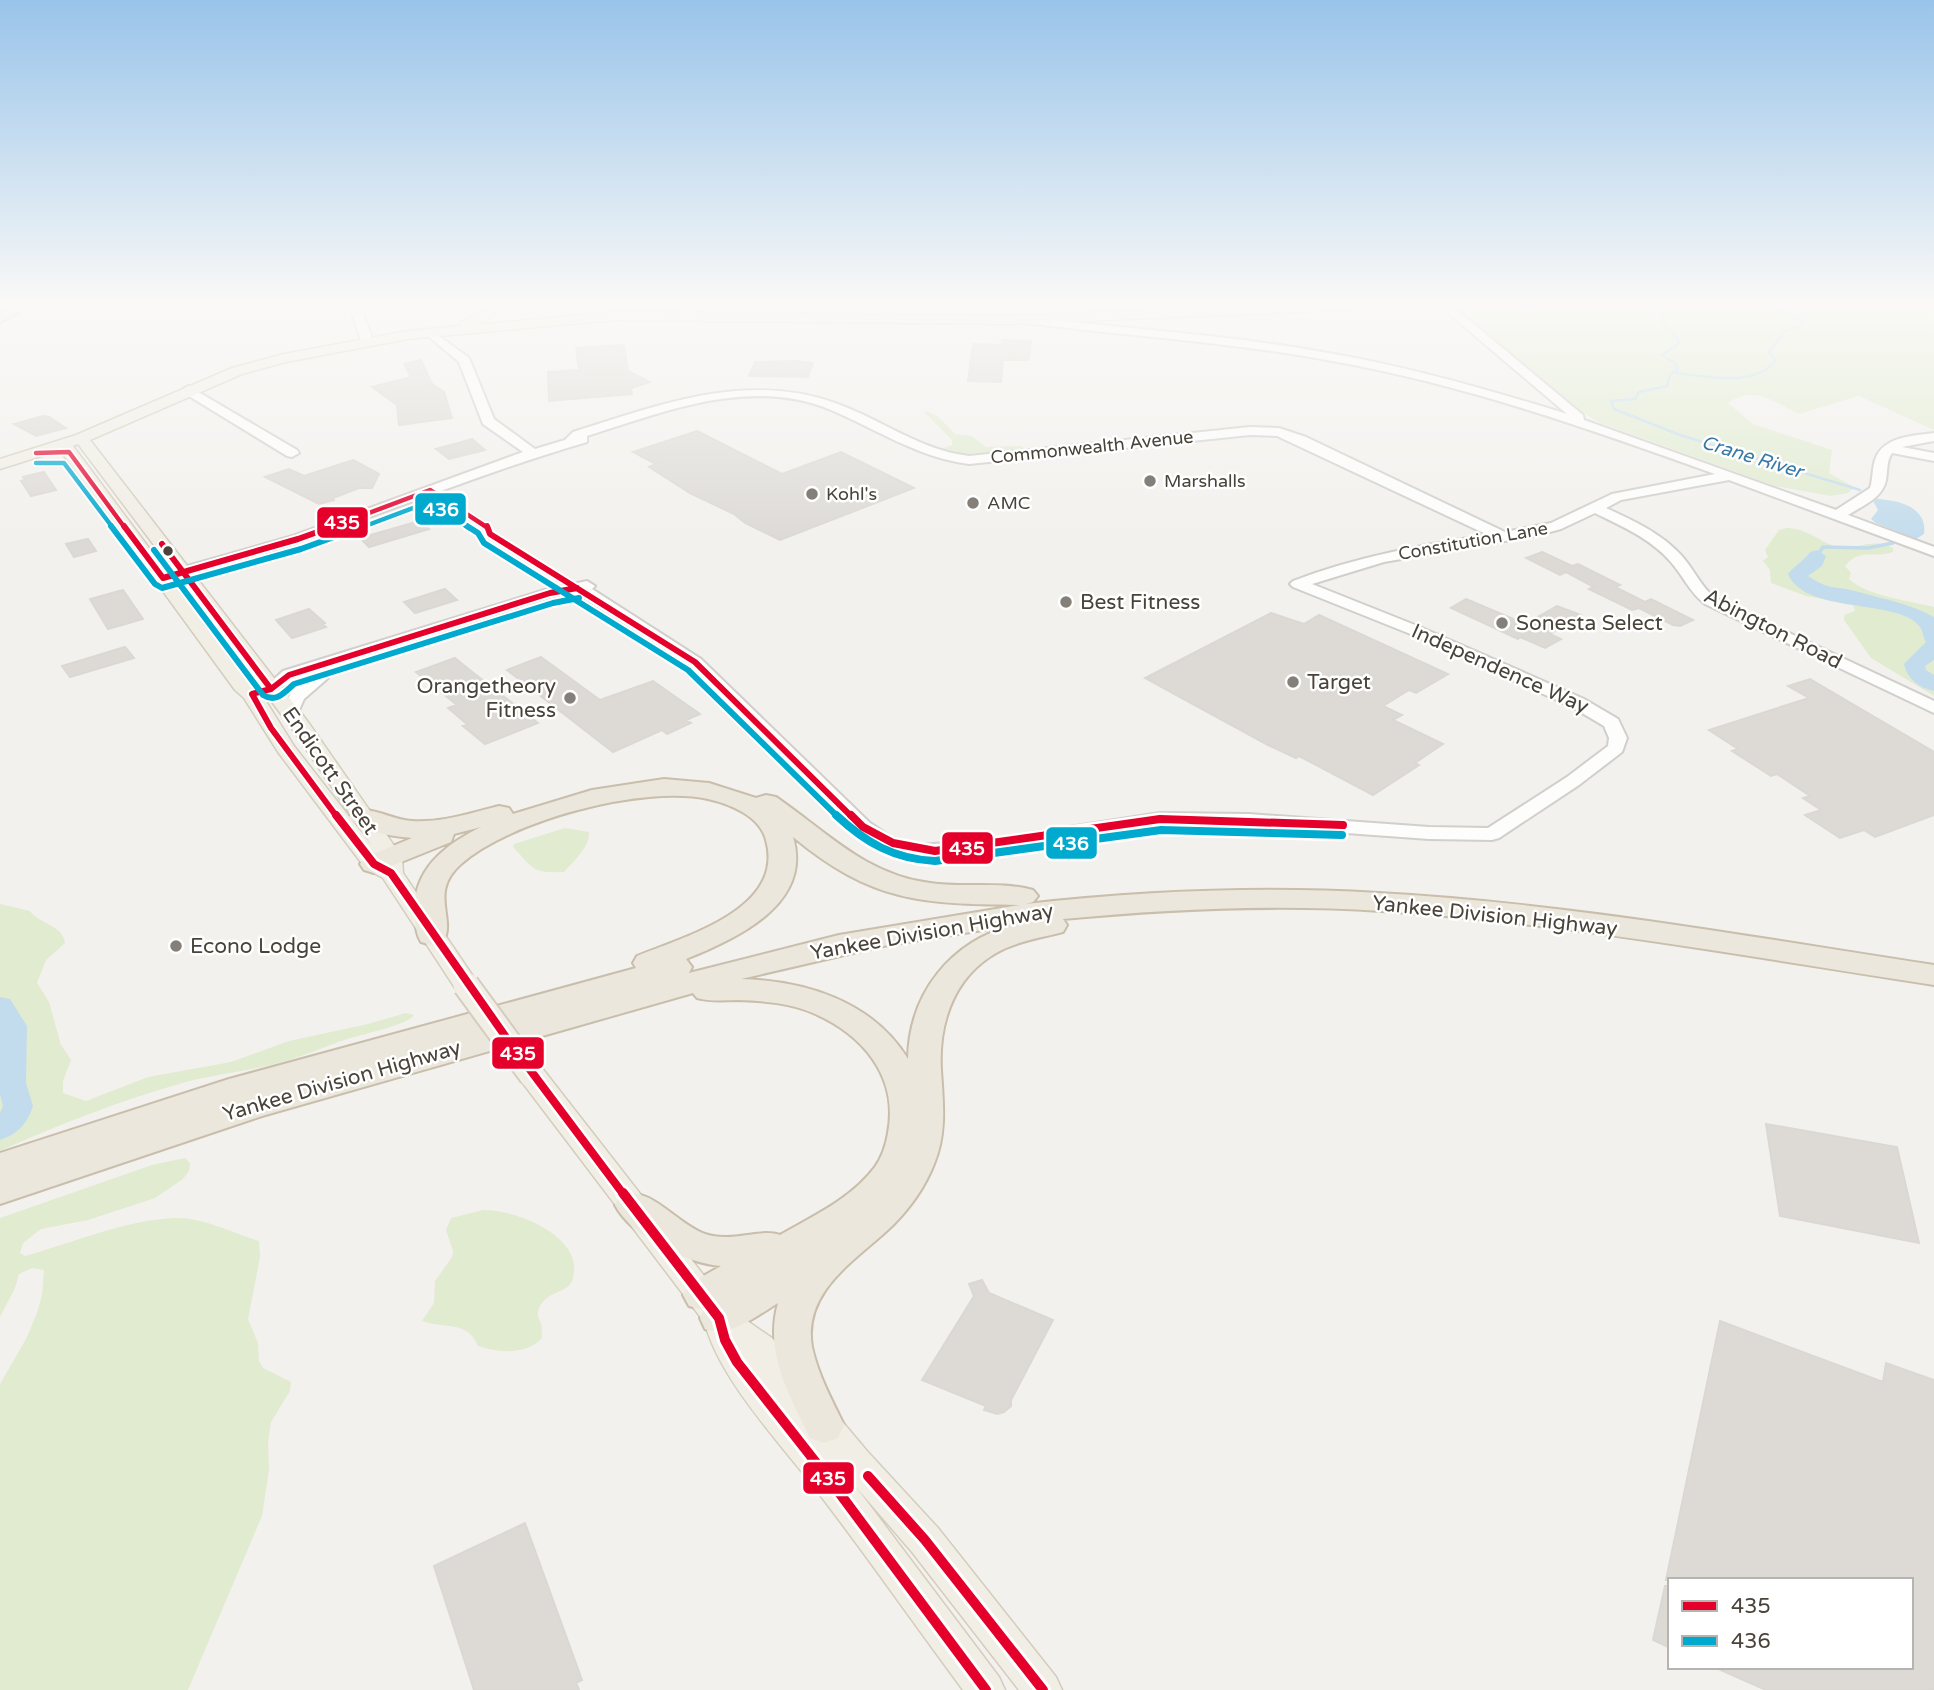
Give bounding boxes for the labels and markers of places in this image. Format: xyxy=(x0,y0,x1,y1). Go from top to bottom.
place label: Marshalls xyxy=(1164,470,1246,492)
marker: Marshalls xyxy=(1142,473,1158,489)
place label: Kohl's xyxy=(826,483,877,505)
marker: Kohl's xyxy=(804,486,820,502)
place label: AMC xyxy=(987,492,1030,514)
marker: AMC xyxy=(965,495,981,511)
unlabelled marker xyxy=(161,544,175,558)
place label: Best Fitness xyxy=(1080,590,1200,615)
marker: Best Fitness xyxy=(1058,594,1074,610)
place label: Sonesta Select xyxy=(1516,611,1663,636)
marker: Sonesta Select xyxy=(1494,615,1510,631)
place label: Target xyxy=(1307,670,1371,695)
place label: Orangetheory Fitness xyxy=(417,674,556,723)
marker: Target xyxy=(1285,674,1301,690)
marker: Orangetheory Fitness xyxy=(562,690,578,706)
place label: Econo Lodge xyxy=(190,934,321,959)
marker: Econo Lodge xyxy=(168,938,184,954)

